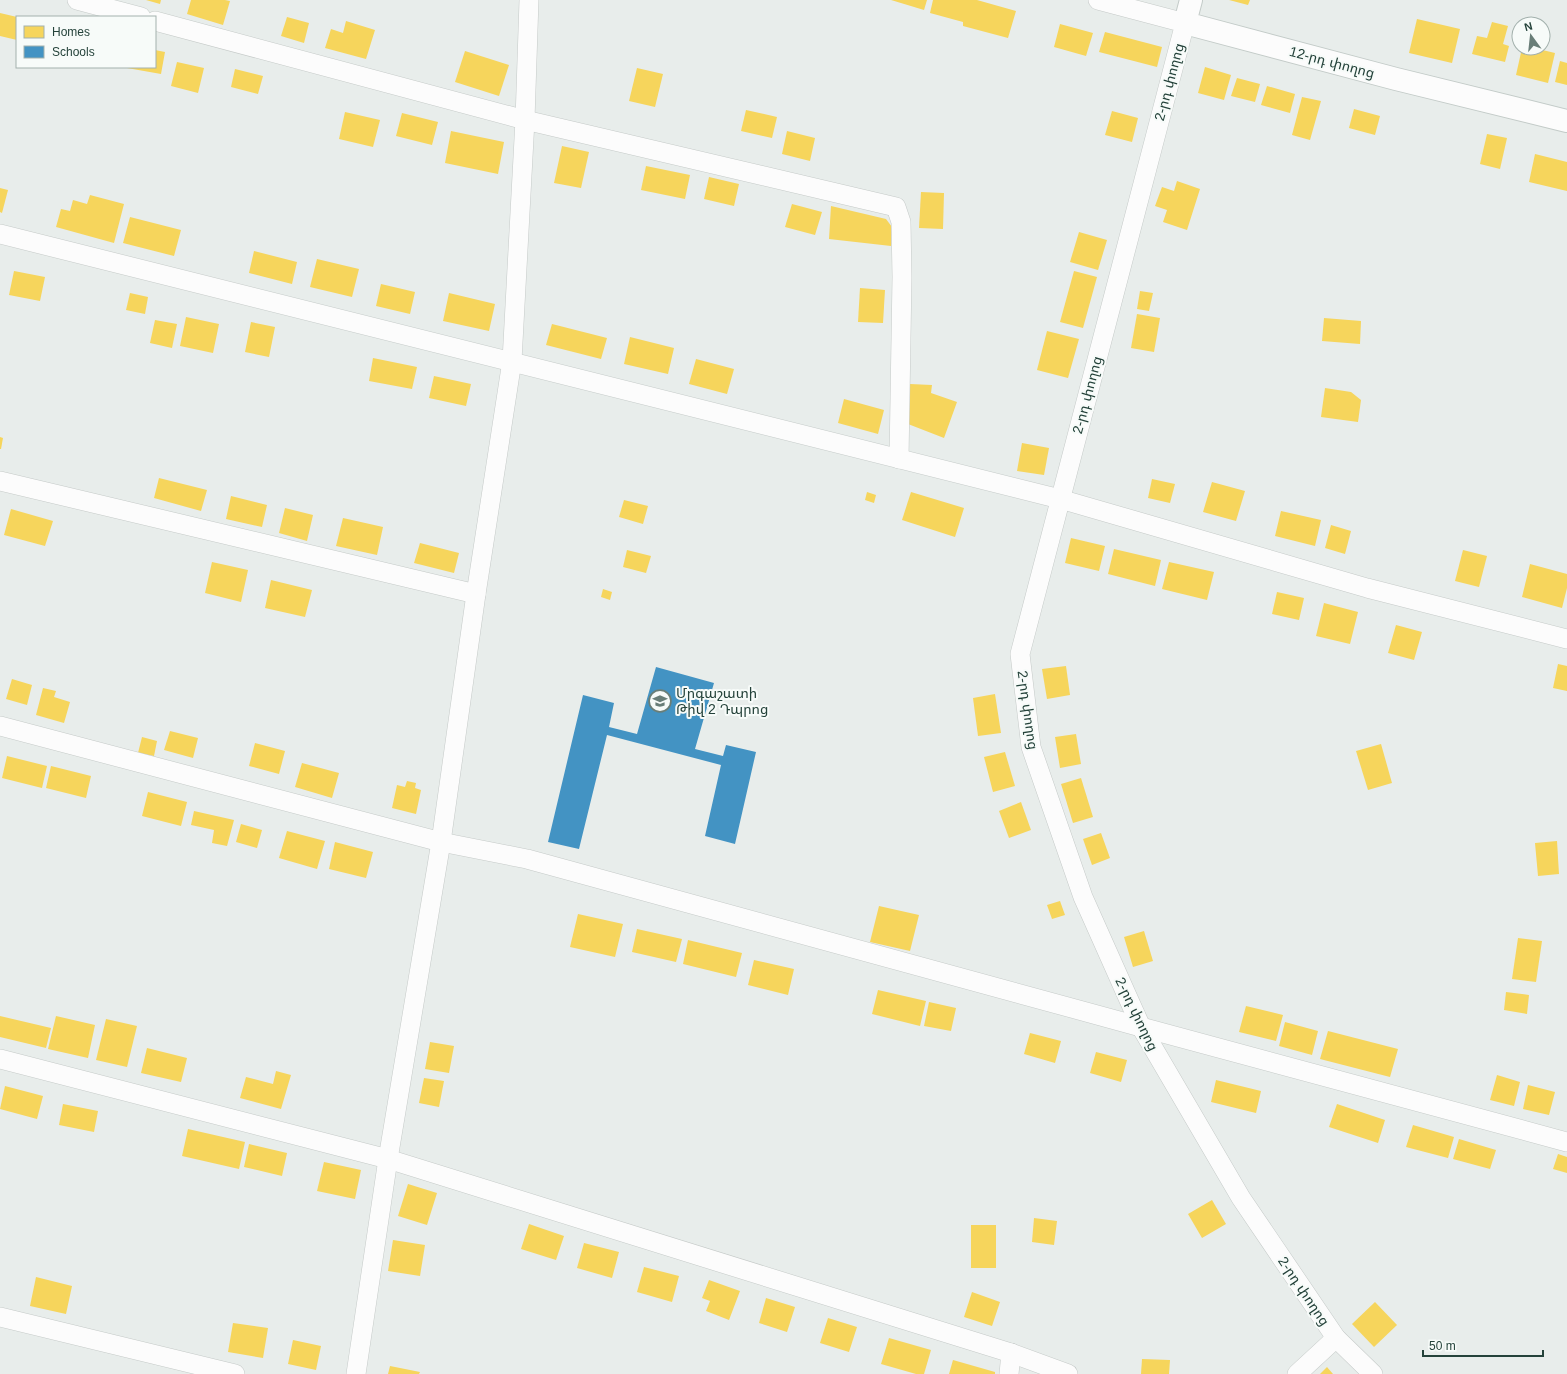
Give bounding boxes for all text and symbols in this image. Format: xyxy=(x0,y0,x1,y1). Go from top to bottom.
legend xyxy=(16,16,156,68)
north arrow xyxy=(1511,16,1551,56)
text: N xyxy=(1523,20,1534,33)
text: Homes xyxy=(52,25,90,39)
street label: 2-րդ փողոց xyxy=(1151,41,1187,123)
street label: 12-րդ փողոց xyxy=(1288,43,1376,81)
text: Schools xyxy=(52,45,95,59)
street label: 2-րդ փողոց xyxy=(1069,354,1105,436)
street label: 2-րդ փողոց xyxy=(1015,669,1041,751)
place label: Մրգաշատի Թիվ 2 Դպրոց xyxy=(676,685,768,717)
school or university icon: Մրգաշատի Թիվ 2 Դպրոց xyxy=(647,688,673,714)
street label: 2-րդ փողոց xyxy=(1112,975,1162,1053)
street label: 2-րդ փողոց xyxy=(1275,1253,1333,1329)
scale bar xyxy=(1423,1332,1543,1358)
text: 50 m xyxy=(1429,1339,1456,1353)

